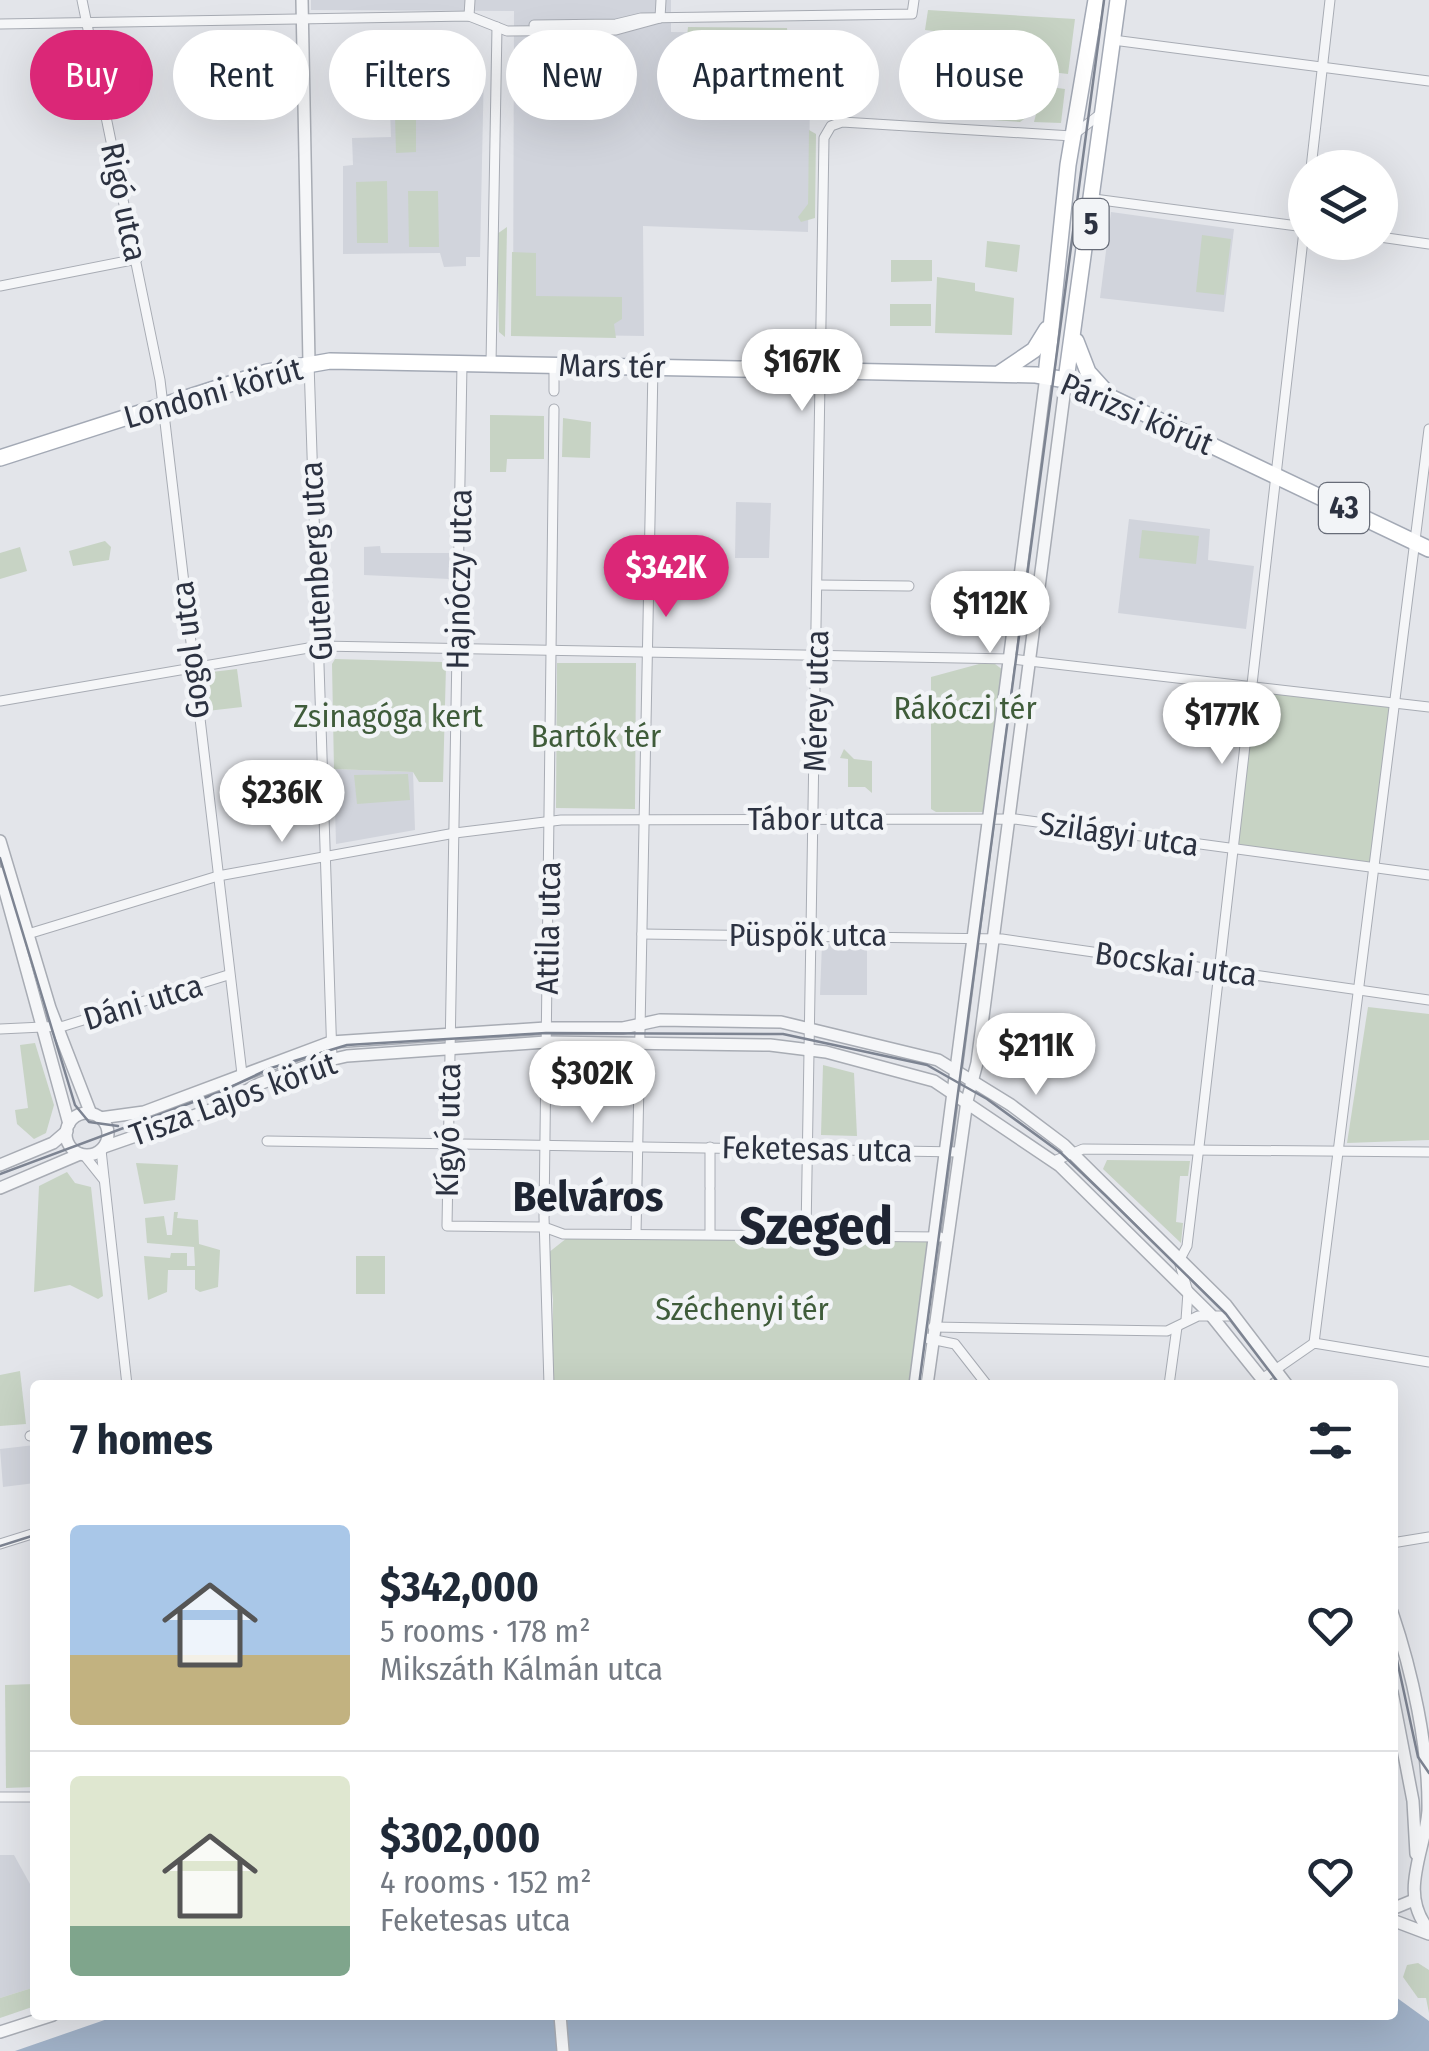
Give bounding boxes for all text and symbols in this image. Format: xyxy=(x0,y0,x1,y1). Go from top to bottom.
chip: Buy xyxy=(30,30,153,120)
chip: Rent xyxy=(173,30,309,120)
chip: Filters xyxy=(329,30,486,120)
chip: New xyxy=(506,30,637,120)
chip: Apartment xyxy=(657,30,879,120)
chip: House xyxy=(899,30,1059,120)
street label: Rigó utca xyxy=(93,139,155,265)
map controls xyxy=(1288,150,1398,260)
button: layers xyxy=(1288,150,1398,260)
road number: 5 xyxy=(1074,199,1108,249)
pin: $167K xyxy=(732,329,872,414)
text: $167K xyxy=(764,342,840,380)
street label: Mars tér xyxy=(558,346,666,386)
street label: Londoni körút xyxy=(120,349,307,437)
street label: Párizsi körút xyxy=(1055,365,1219,463)
street label: Gutenberg utca xyxy=(292,460,340,662)
road number: 43 xyxy=(1319,483,1369,533)
street label: Hajnóczy utca xyxy=(438,488,480,670)
pin: $342K xyxy=(596,535,736,620)
text: $342K xyxy=(626,548,706,586)
pin: $112K xyxy=(920,571,1060,656)
street label: Gogol utca xyxy=(163,579,217,721)
text: $112K xyxy=(953,584,1027,622)
street label: Mérey utca xyxy=(796,630,836,772)
pin: $177K xyxy=(1152,682,1292,767)
park label: Rákóczi tér xyxy=(893,689,1037,727)
text: $177K xyxy=(1185,695,1259,733)
park label: Zsinagóga kert xyxy=(293,697,483,735)
park label: Bartók tér xyxy=(531,717,661,755)
pin: $236K xyxy=(212,760,352,845)
text: $236K xyxy=(242,773,322,811)
street label: Tábor utca xyxy=(747,800,885,838)
street label: Szilágyi utca xyxy=(1037,804,1201,864)
street label: Attila utca xyxy=(528,861,568,995)
street label: Püspök utca xyxy=(729,916,887,954)
street label: Bocskai utca xyxy=(1093,934,1259,994)
street label: Dáni utca xyxy=(79,966,207,1038)
pin: $211K xyxy=(966,1013,1106,1098)
text: $211K xyxy=(999,1026,1073,1064)
pin: $302K xyxy=(522,1041,662,1126)
street label: Tisza Lajos körút xyxy=(124,1044,342,1154)
text: $302K xyxy=(551,1054,633,1092)
street label: Kígyó utca xyxy=(428,1063,468,1197)
street label: Feketesas utca xyxy=(721,1128,913,1170)
district label: Belváros xyxy=(513,1172,663,1222)
district label: Szeged xyxy=(739,1195,893,1258)
park label: Széchenyi tér xyxy=(655,1290,829,1328)
icon: filters xyxy=(1303,1413,1358,1468)
text: 7 homes xyxy=(70,1415,213,1465)
text: $342,000 xyxy=(380,1562,539,1612)
icon: home xyxy=(150,1565,270,1685)
icon: heart xyxy=(1303,1598,1358,1653)
text: 5 rooms · 178 m² xyxy=(380,1612,591,1650)
text: Mikszáth Kálmán utca xyxy=(380,1650,663,1688)
text: $302,000 xyxy=(380,1813,540,1863)
icon: home xyxy=(150,1816,270,1936)
icon: heart xyxy=(1303,1849,1358,1904)
text: 4 rooms · 152 m² xyxy=(380,1863,592,1901)
text: Feketesas utca xyxy=(380,1901,571,1939)

